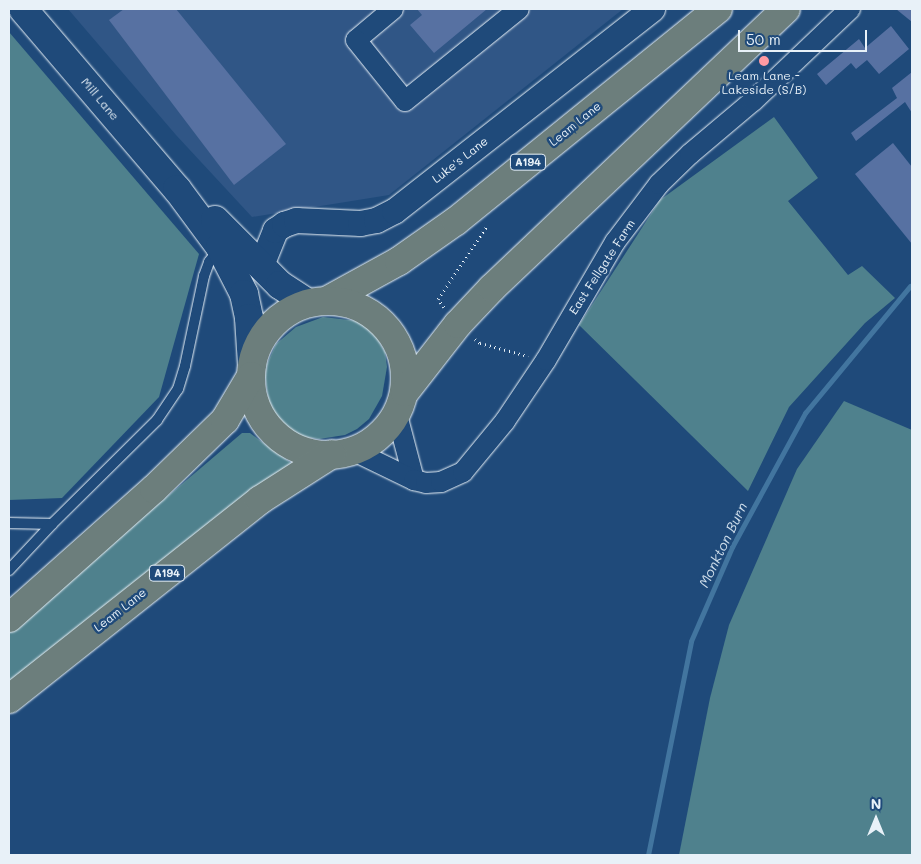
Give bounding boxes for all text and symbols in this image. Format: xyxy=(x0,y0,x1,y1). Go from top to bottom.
scale bar xyxy=(741,20,870,52)
text: 50 m xyxy=(746,29,781,49)
marker: Leam Lane - Lakeside (S/B) xyxy=(758,55,770,67)
place label: Leam Lane - Lakeside (S/B) xyxy=(722,69,806,97)
street label: Mill Lane xyxy=(78,75,122,123)
street label: Leam Lane xyxy=(546,99,604,149)
street label: Luke's Lane xyxy=(429,134,491,186)
road number: A194 xyxy=(509,154,547,170)
street label: East Fellgate Farm xyxy=(566,217,638,317)
water label: Monkton Burn xyxy=(695,500,751,590)
road number: A194 xyxy=(148,564,186,582)
street label: Leam Lane xyxy=(91,585,149,635)
north arrow xyxy=(851,794,901,844)
text: N xyxy=(871,794,881,813)

